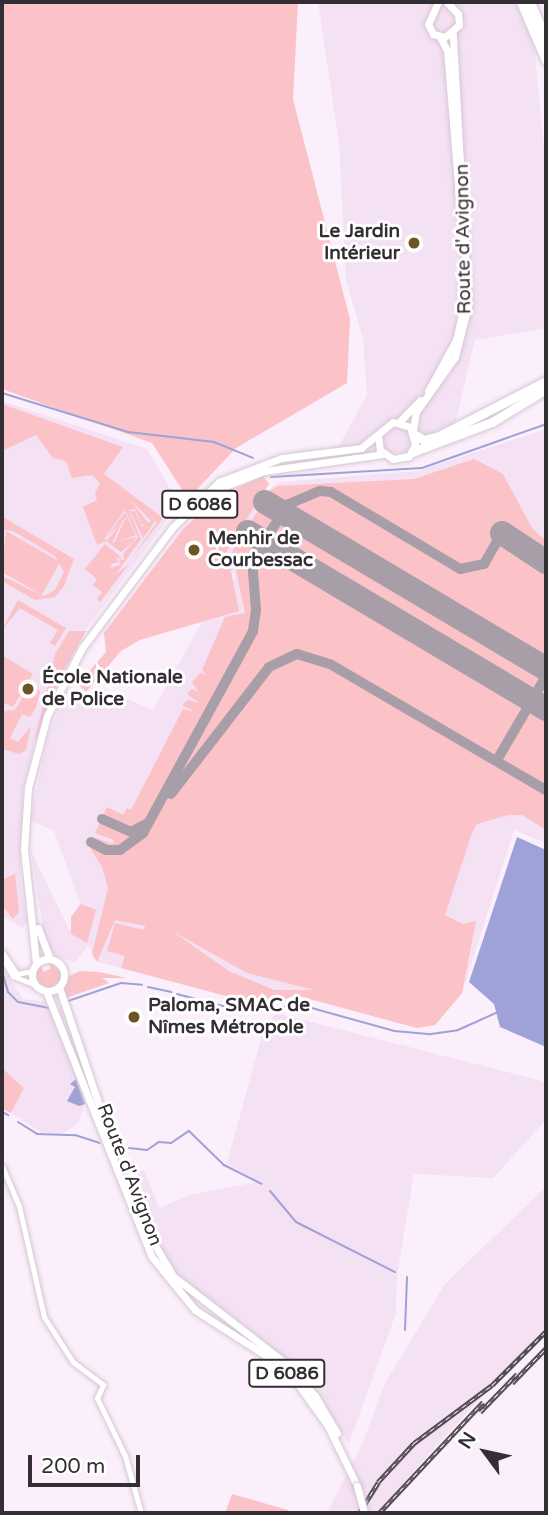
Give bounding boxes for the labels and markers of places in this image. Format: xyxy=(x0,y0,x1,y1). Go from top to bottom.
place label: Le Jardin Intérieur xyxy=(319,221,400,265)
marker: Le Jardin Intérieur xyxy=(406,235,422,251)
place label: Menhir de Courbessac xyxy=(208,528,313,572)
marker: Menhir de Courbessac xyxy=(186,542,202,558)
place label: École Nationale de Police xyxy=(42,667,183,711)
marker: École Nationale de Police xyxy=(20,681,36,697)
place label: Paloma, SMAC de Nîmes Métropole xyxy=(148,995,310,1039)
marker: Paloma, SMAC de Nîmes Métropole xyxy=(126,1009,142,1025)

